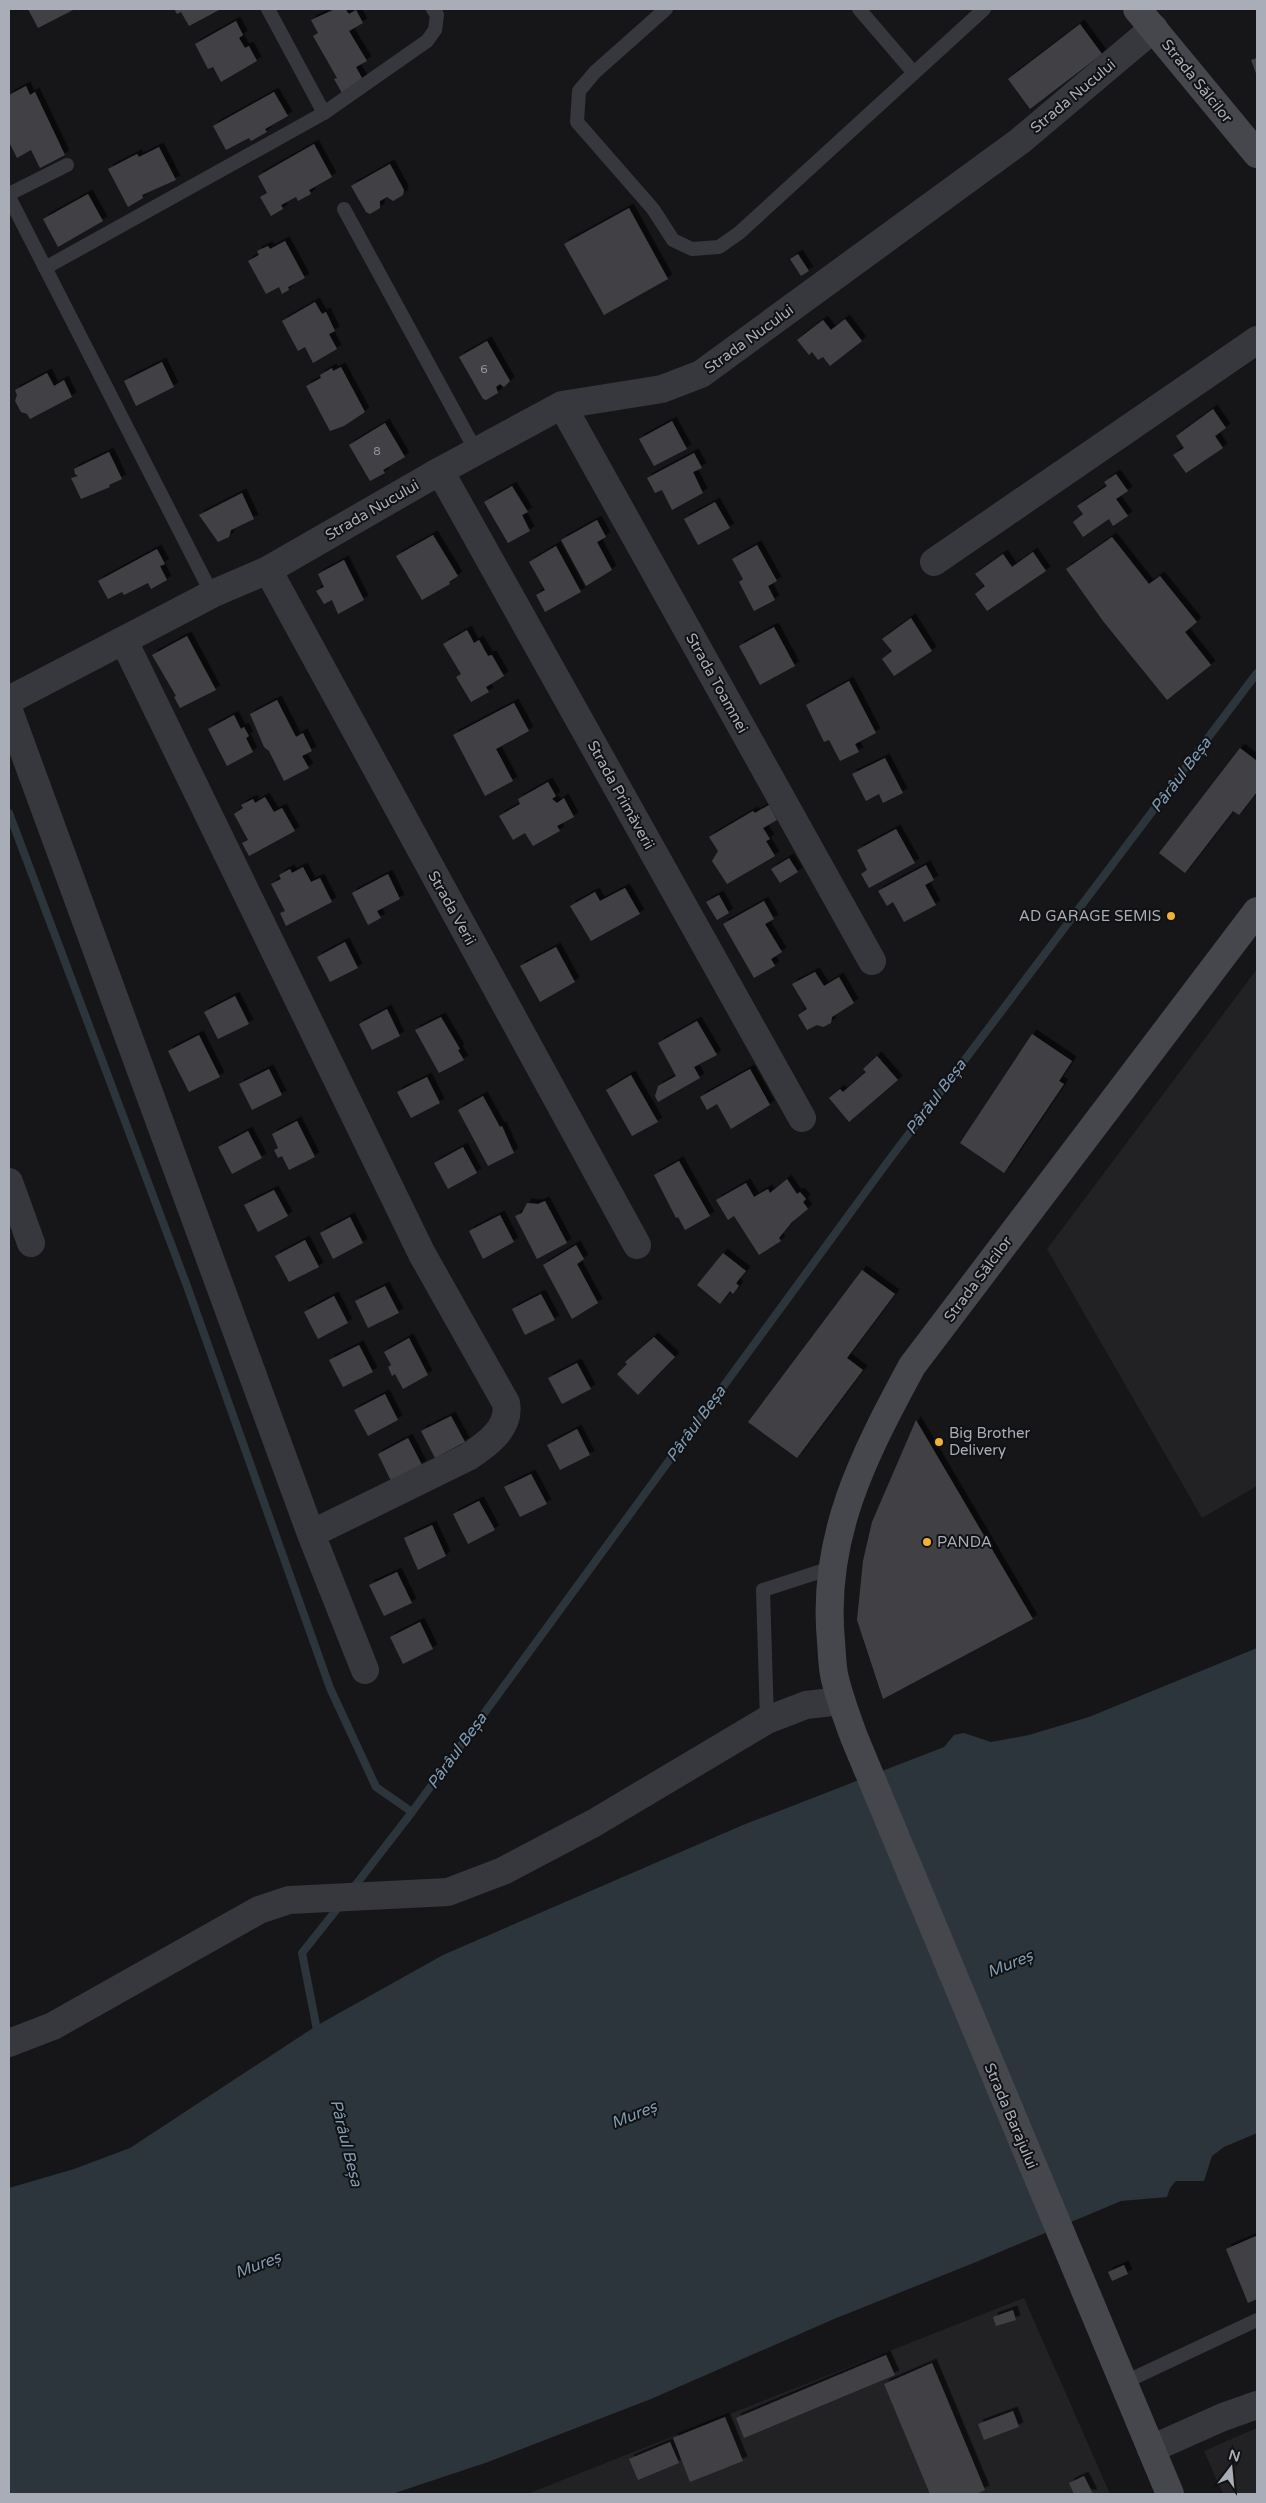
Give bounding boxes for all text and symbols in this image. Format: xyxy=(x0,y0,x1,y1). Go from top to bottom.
street label: Strada Sălcilor xyxy=(1158,36,1236,127)
street label: Strada Nucului xyxy=(1027,55,1119,137)
street label: Strada Nucului xyxy=(701,301,797,377)
house number: 6 xyxy=(480,362,488,376)
house number: 8 xyxy=(373,444,381,458)
street label: Strada Nucului xyxy=(322,476,422,544)
street label: Strada Toamnei xyxy=(682,630,752,736)
water label: Pârâul Beșa xyxy=(1146,733,1216,817)
street label: Strada Primăverii xyxy=(584,737,658,853)
street label: Strada Verii xyxy=(424,868,480,948)
place label: AD GARAGE SEMIS xyxy=(1019,907,1161,925)
marker: AD GARAGE SEMIS xyxy=(1165,910,1177,922)
water label: Pârâul Beșa xyxy=(901,1055,971,1139)
street label: Strada Sălcilor xyxy=(940,1233,1016,1325)
water label: Pârâul Beșa xyxy=(662,1381,731,1466)
place label: Big Brother Delivery xyxy=(949,1424,1031,1459)
marker: Big Brother Delivery xyxy=(933,1436,945,1448)
place label: PANDA xyxy=(937,1533,992,1551)
marker: PANDA xyxy=(921,1536,933,1548)
water label: Pârâul Beșa xyxy=(423,1708,492,1793)
water label: Mureș xyxy=(984,1945,1037,1982)
street label: Strada Barajului xyxy=(981,2060,1041,2172)
water label: Mureș xyxy=(608,2096,661,2133)
water label: Pârâul Beșa xyxy=(326,2097,367,2190)
water label: Mureș xyxy=(232,2247,285,2283)
north arrow xyxy=(1206,2443,1256,2493)
text: N xyxy=(1227,2446,1242,2466)

